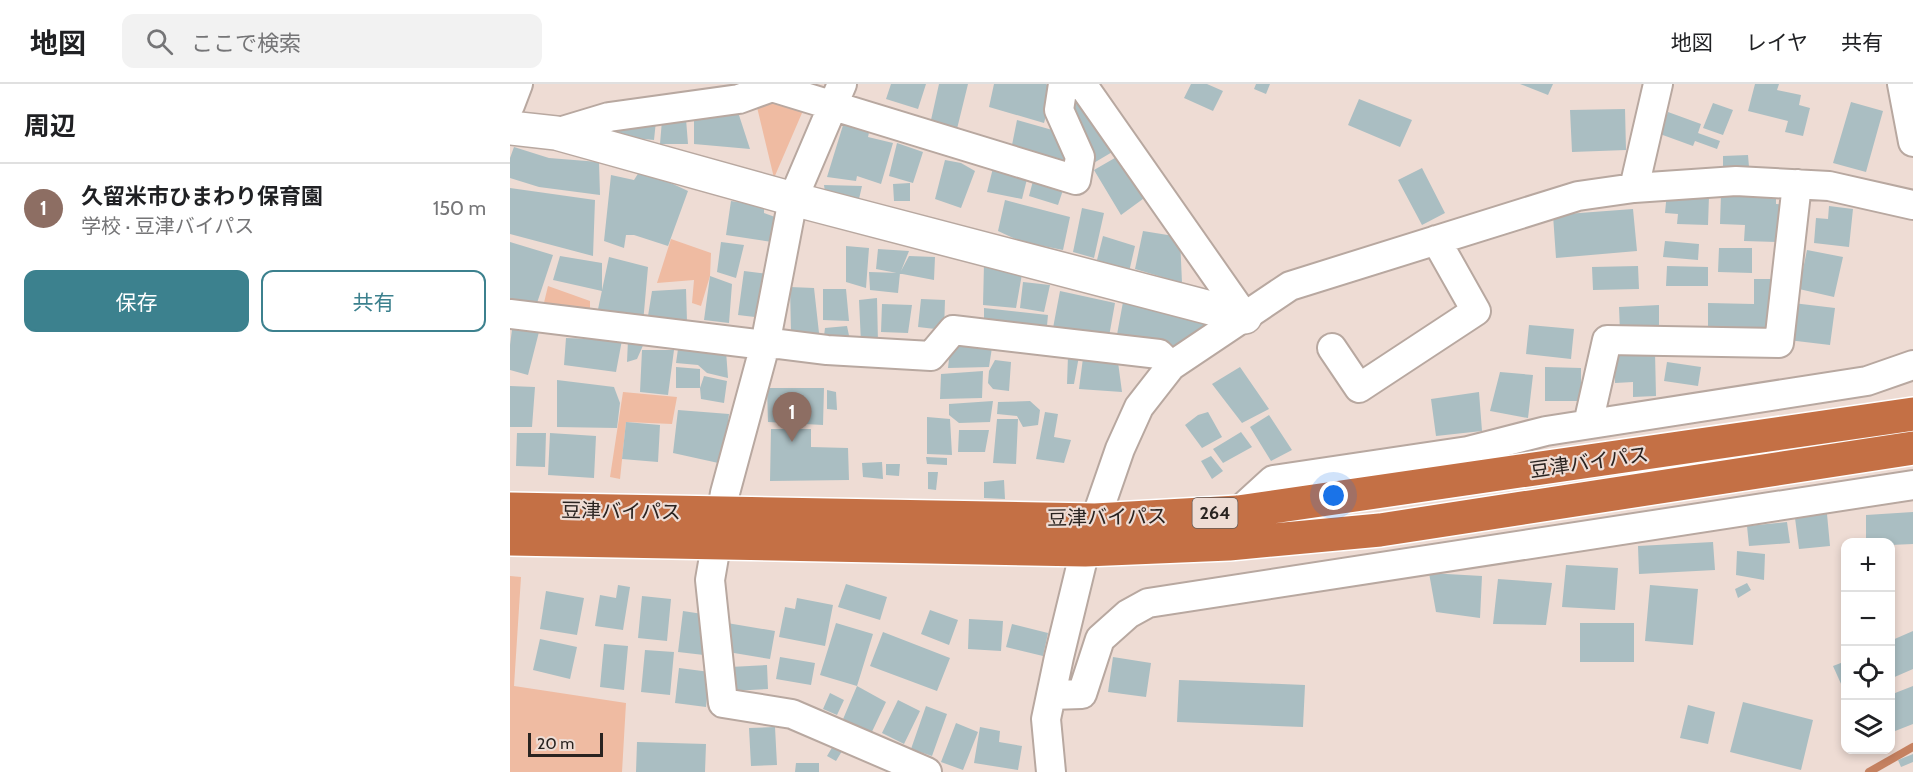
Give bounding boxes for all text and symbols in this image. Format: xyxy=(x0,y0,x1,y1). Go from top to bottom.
search box xyxy=(122,14,542,68)
icon: search xyxy=(143,25,176,58)
text: 地図 xyxy=(30,26,86,60)
text: ここで検索 xyxy=(191,30,301,57)
text: 地図 xyxy=(1671,30,1713,55)
text: レイヤ xyxy=(1746,30,1808,55)
text: 共有 xyxy=(1841,30,1883,55)
text: 周辺 xyxy=(24,110,76,142)
text: 久留米市ひまわり保育園 xyxy=(81,183,323,210)
text: 1 xyxy=(40,196,47,220)
text: 150 m xyxy=(433,196,486,220)
text: 学校 · 豆津バイパス xyxy=(81,214,254,238)
button: 保存 xyxy=(24,270,249,332)
button: 共有 xyxy=(261,270,486,332)
pin: 1 xyxy=(772,392,812,442)
street label: 豆津バイパス xyxy=(1528,442,1650,482)
your location xyxy=(1319,481,1348,510)
street label: 豆津バイパス xyxy=(561,498,681,524)
road number: 264 xyxy=(1192,498,1238,528)
street label: 豆津バイパス xyxy=(1047,504,1167,530)
map controls xyxy=(1841,538,1895,754)
button: + xyxy=(1841,538,1895,592)
button: − xyxy=(1841,592,1895,646)
button: locate xyxy=(1841,646,1895,700)
button: layers xyxy=(1841,700,1895,754)
scale bar xyxy=(528,730,603,758)
text: 20 m xyxy=(537,734,574,753)

